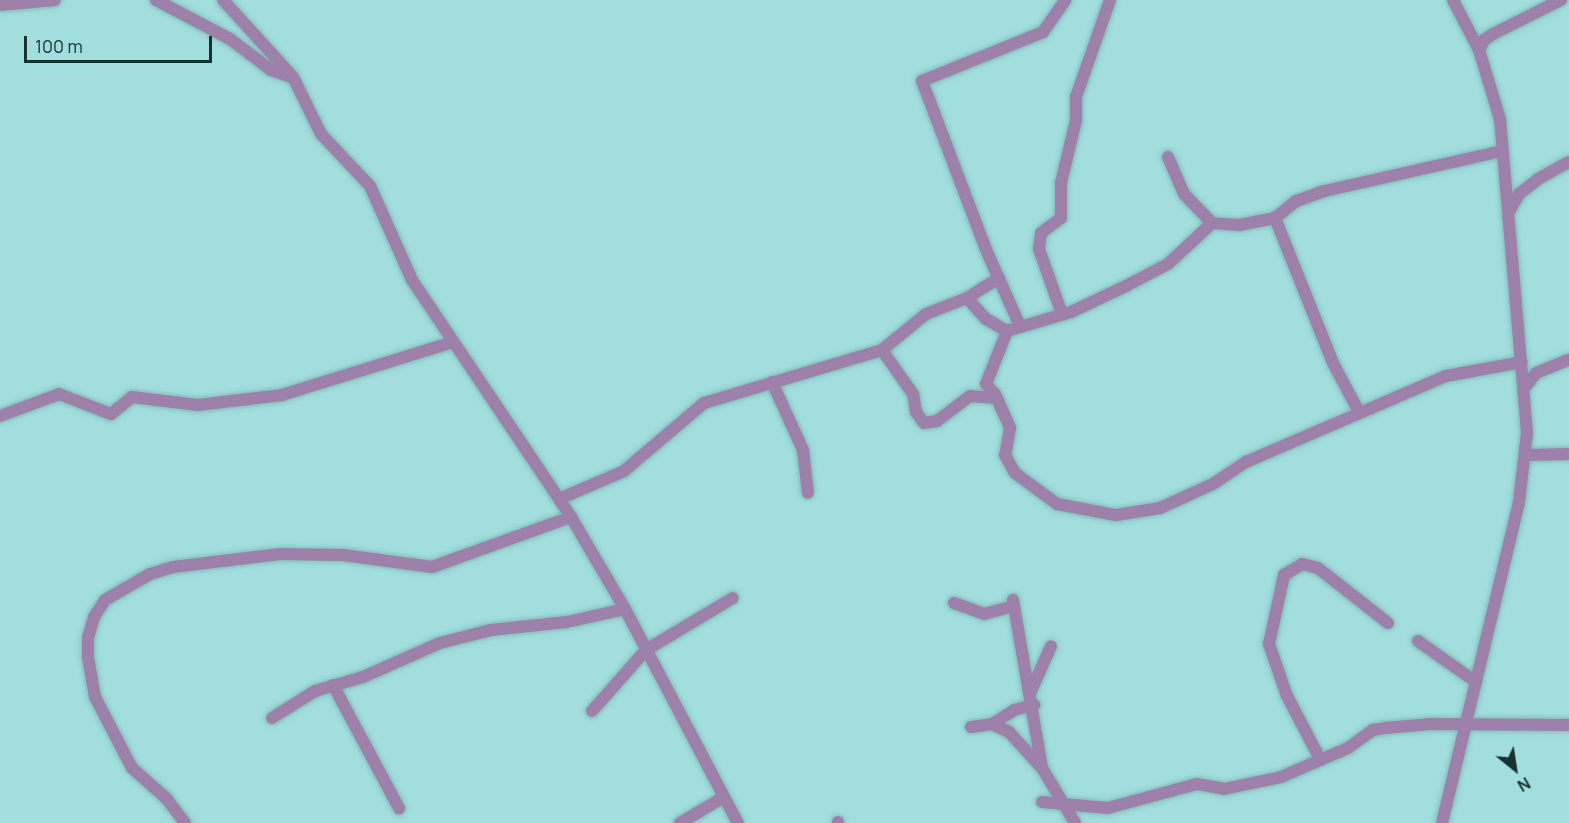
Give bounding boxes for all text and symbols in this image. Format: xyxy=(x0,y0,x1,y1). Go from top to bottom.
scale bar xyxy=(27,24,214,62)
text: 100 m xyxy=(35,34,83,58)
north arrow xyxy=(1485,739,1545,799)
text: N xyxy=(1514,772,1534,797)

